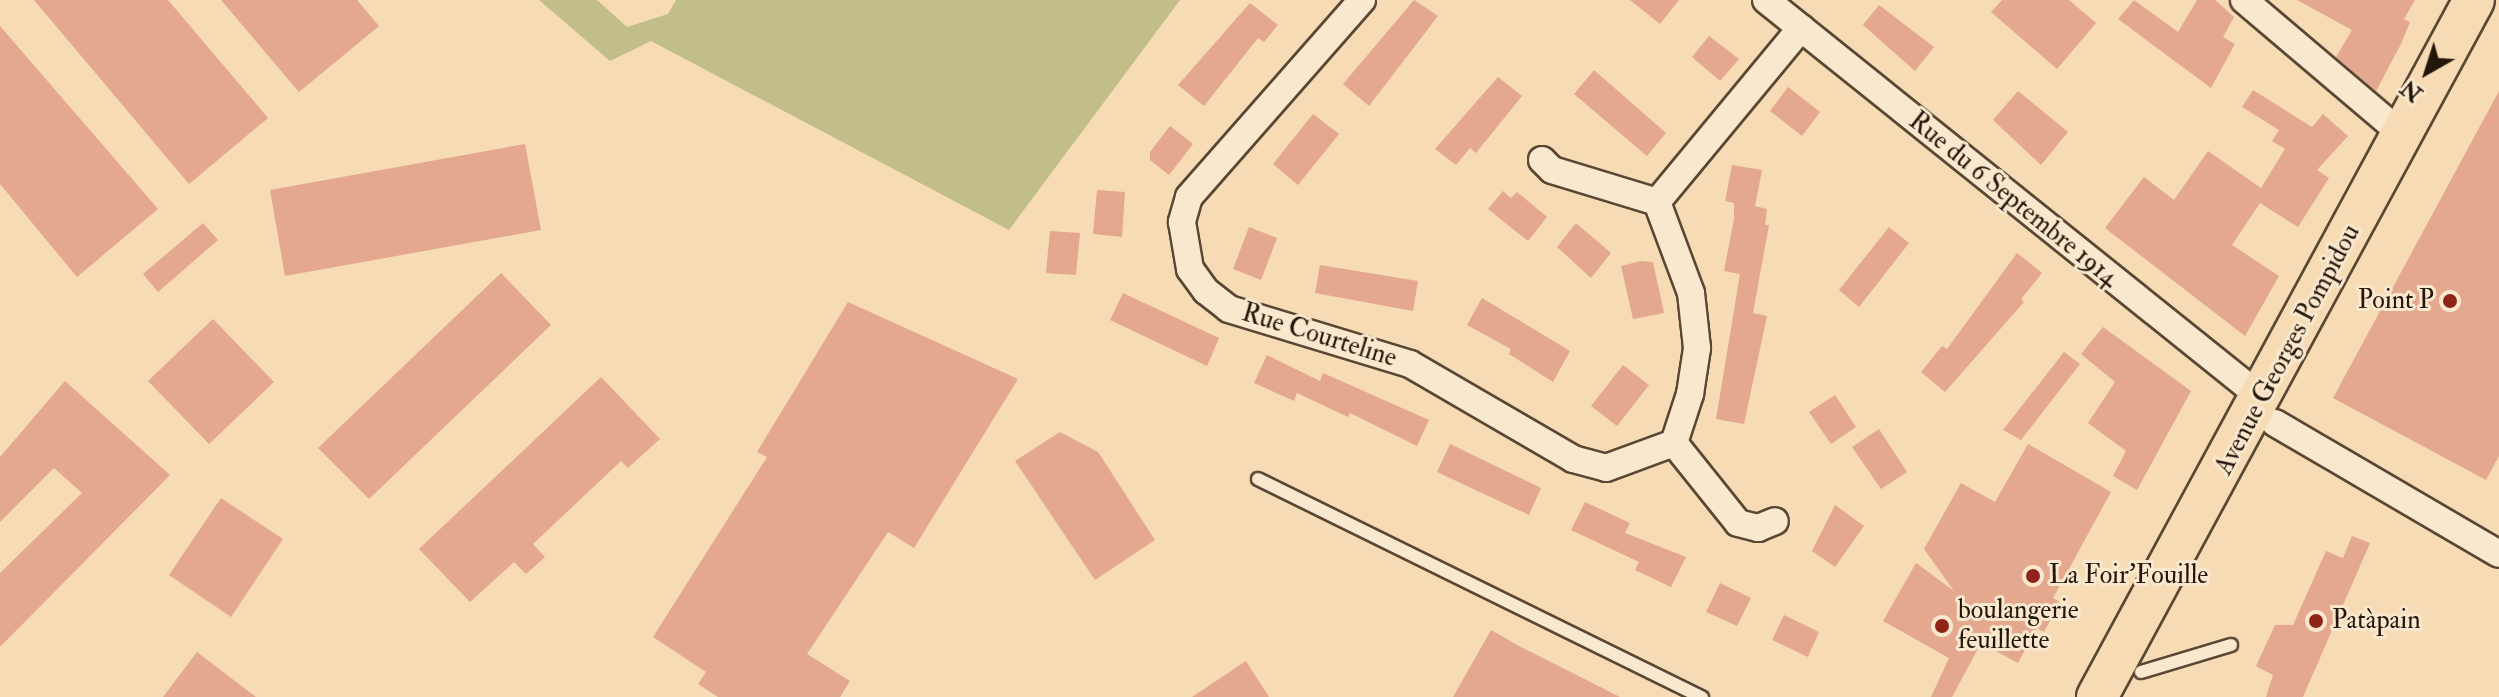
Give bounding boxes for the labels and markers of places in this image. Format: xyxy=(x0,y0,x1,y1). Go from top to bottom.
place label: Point P xyxy=(2358,285,2434,317)
marker: Point P xyxy=(2441,292,2459,310)
place label: La Foir'Fouille xyxy=(2049,560,2208,592)
marker: La Foir'Fouille xyxy=(2024,567,2042,585)
place label: boulangerie feuillette xyxy=(1958,595,2079,656)
place label: Patàpain xyxy=(2332,605,2421,637)
marker: Patàpain xyxy=(2307,612,2325,630)
marker: boulangerie feuillette xyxy=(1933,617,1951,635)

